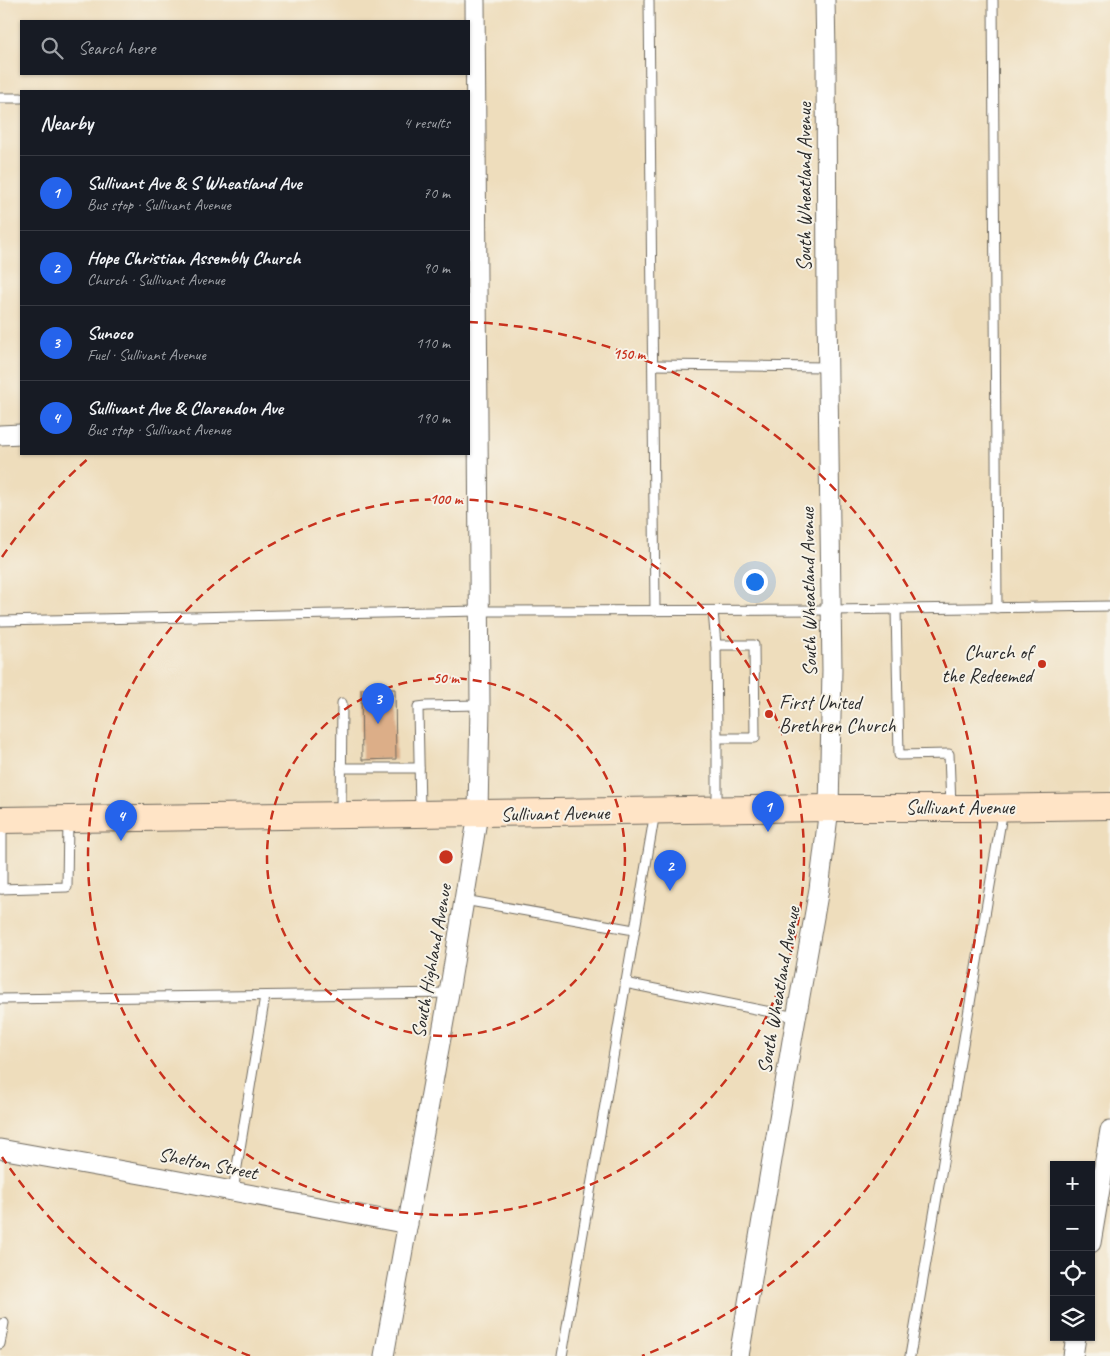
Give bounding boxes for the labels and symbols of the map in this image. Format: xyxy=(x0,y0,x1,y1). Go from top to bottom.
street label: South Wheatland Avenue xyxy=(792,101,817,272)
text: 150 m xyxy=(613,345,647,364)
text: 100 m xyxy=(430,490,464,509)
street label: South Wheatland Avenue xyxy=(795,506,822,677)
your location xyxy=(742,569,768,595)
place label: Church of the Redeemed xyxy=(942,640,1036,688)
marker: Church of the Redeemed xyxy=(1036,658,1048,670)
text: 50 m xyxy=(433,669,460,688)
pin: 3 xyxy=(362,683,394,724)
place label: First United Brethren Church xyxy=(779,690,896,738)
marker: First United Brethren Church xyxy=(763,708,775,720)
pin: 1 xyxy=(752,791,784,832)
street label: Sullivant Avenue xyxy=(906,795,1016,820)
pin: 4 xyxy=(105,800,137,841)
street label: Sullivant Avenue xyxy=(500,800,611,827)
centre of rings xyxy=(437,848,455,866)
pin: 2 xyxy=(654,850,686,891)
street label: South Highland Avenue xyxy=(406,881,458,1040)
street label: South Wheatland Avenue xyxy=(752,903,806,1075)
street label: Shelton Street xyxy=(156,1142,262,1186)

